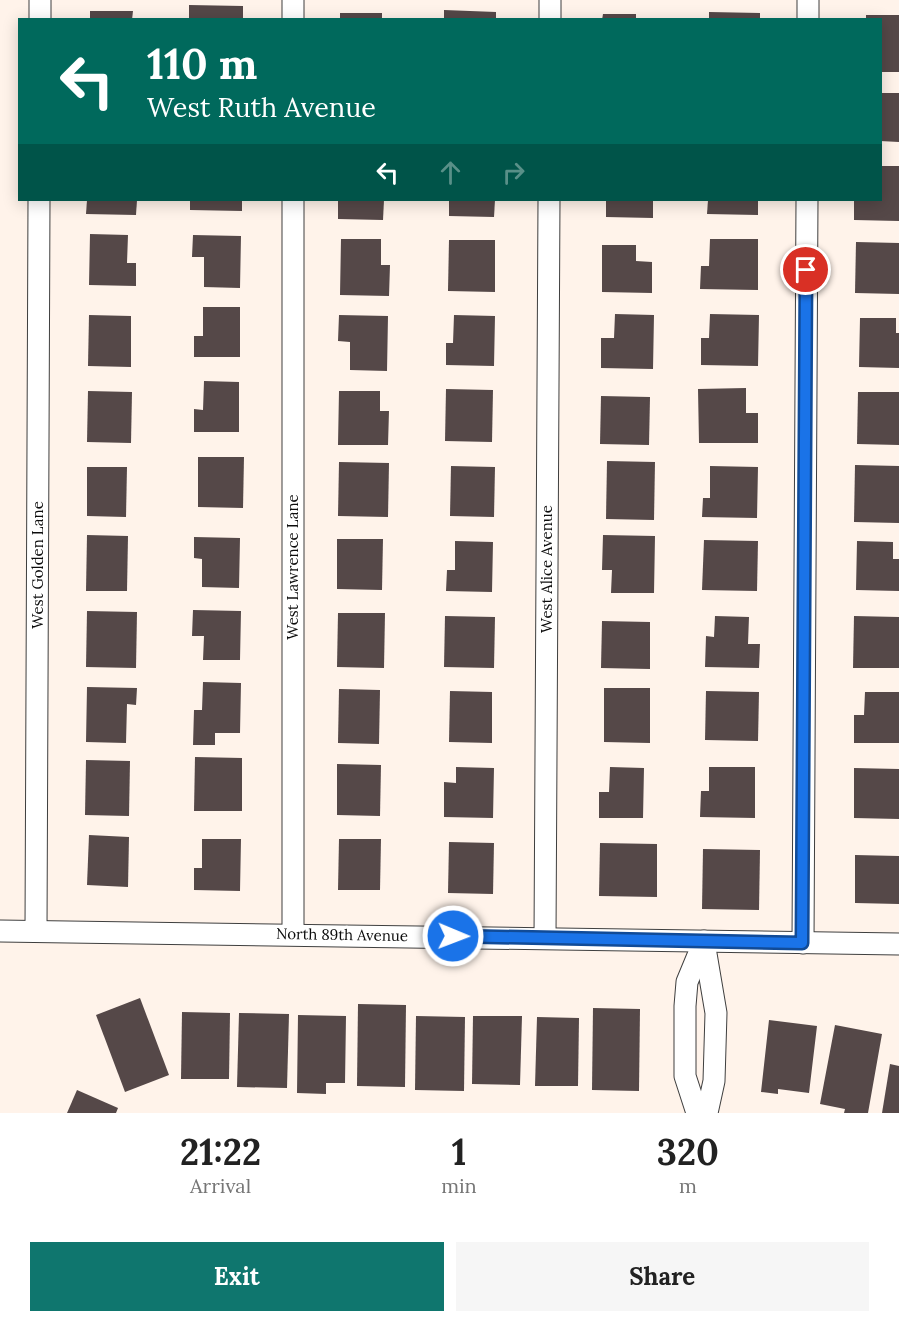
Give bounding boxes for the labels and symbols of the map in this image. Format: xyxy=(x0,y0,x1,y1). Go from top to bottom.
pin xyxy=(780,244,831,295)
street label: West Lawrence Lane xyxy=(283,494,302,640)
street label: West Golden Lane xyxy=(28,501,47,629)
street label: West Alice Avenue xyxy=(537,505,556,633)
position arrow xyxy=(421,904,485,968)
street label: North 89th Avenue xyxy=(276,924,408,945)

